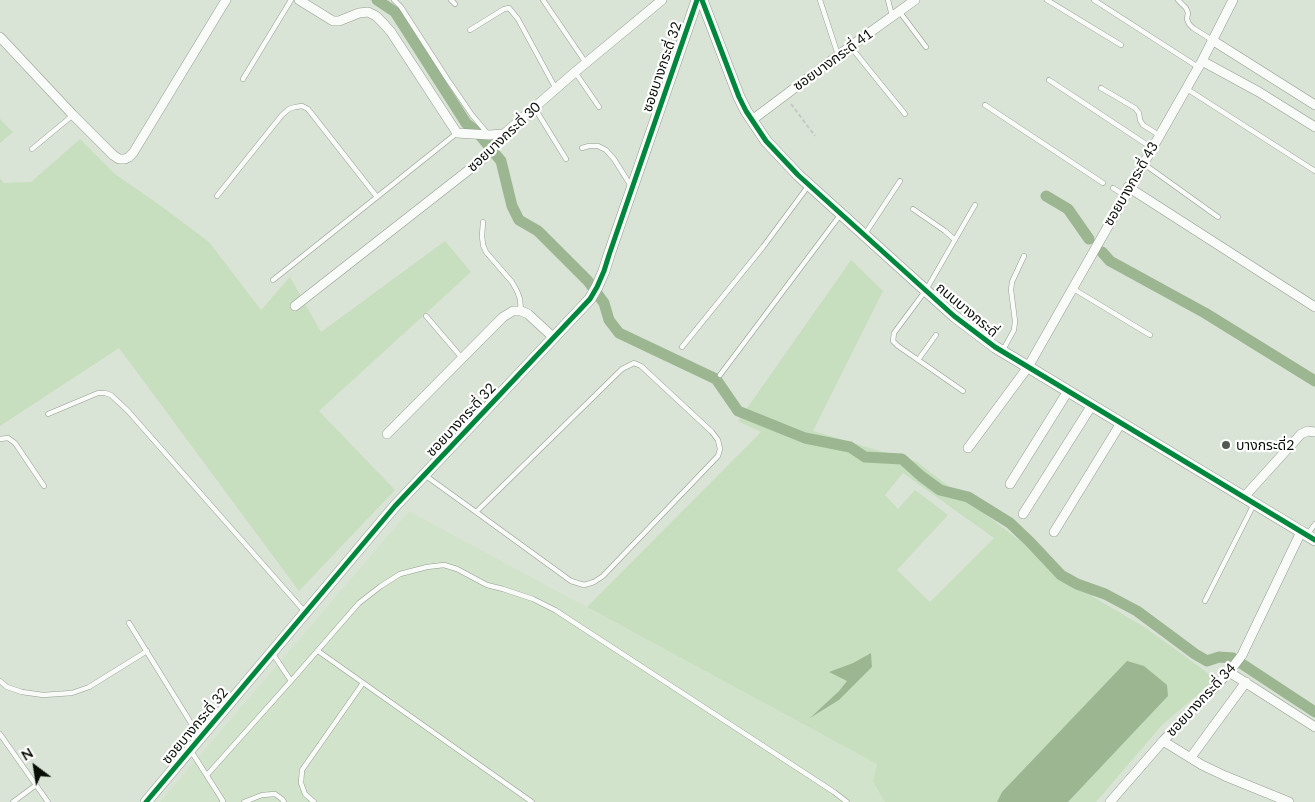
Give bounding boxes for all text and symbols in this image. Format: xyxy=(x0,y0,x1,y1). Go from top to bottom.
street label: ซอยบางกระดี่ 32 xyxy=(639,20,685,114)
street label: ซอยบางกระดี่ 41 xyxy=(790,26,876,94)
street label: ซอยบางกระดี่ 30 xyxy=(464,99,544,175)
street label: ซอยบางกระดี่ 43 xyxy=(1100,139,1162,229)
street label: ถนนบางกระดี่ xyxy=(933,279,1001,341)
street label: ซอยบางกระดี่ 32 xyxy=(423,380,499,460)
place label: บางกระดี่2 xyxy=(1236,437,1294,453)
marker: บางกระดี่2 xyxy=(1220,439,1232,451)
street label: ซอยบางกระดี่ 34 xyxy=(1163,660,1239,740)
street label: ซอยบางกระดี่ 32 xyxy=(158,685,232,767)
north arrow xyxy=(10,742,60,792)
text: N xyxy=(18,744,36,764)

